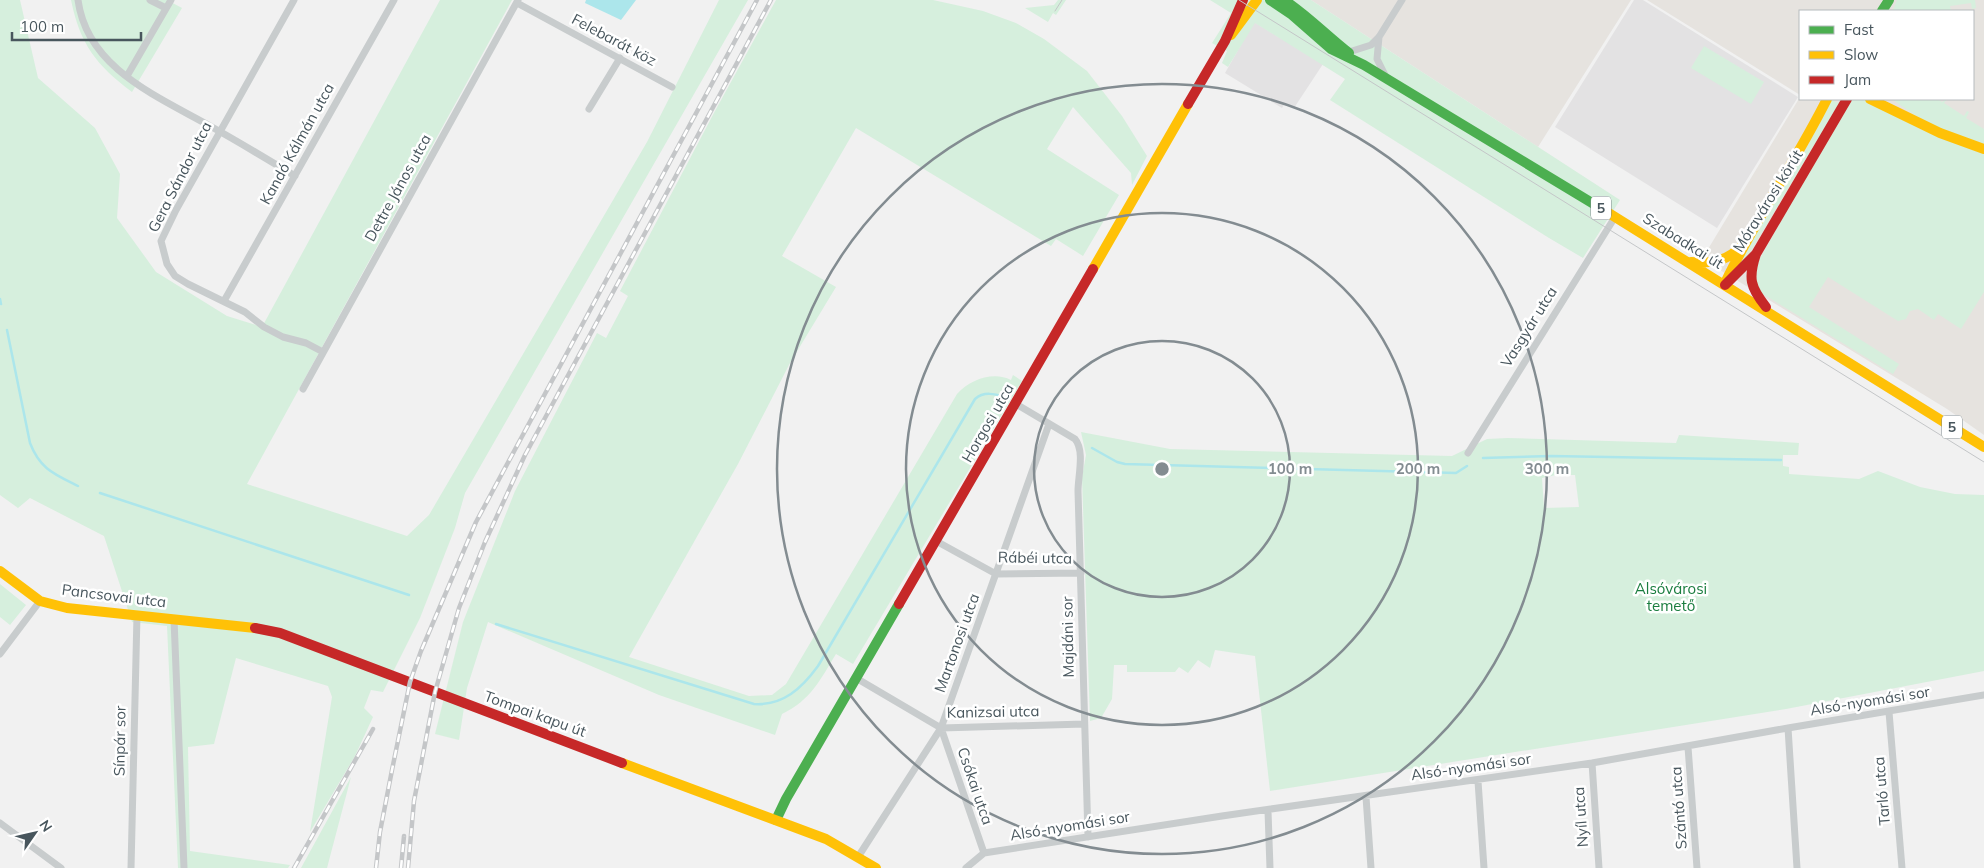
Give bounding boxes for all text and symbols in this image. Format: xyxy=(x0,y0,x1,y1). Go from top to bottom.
street label: Felebarát köz xyxy=(569,9,660,70)
scale bar xyxy=(12,10,141,42)
legend xyxy=(1799,10,1974,100)
text: 100 m xyxy=(20,17,64,36)
text: Fast xyxy=(1844,20,1874,39)
text: Slow xyxy=(1844,45,1878,64)
text: Jam xyxy=(1844,70,1871,89)
street label: Kandó Kálmán utca xyxy=(255,80,338,208)
street label: Gera Sándor utca xyxy=(143,118,216,235)
street label: Dettre János utca xyxy=(360,131,435,245)
street label: Móravárosi körút xyxy=(1729,146,1807,255)
road number: 5 xyxy=(1591,197,1611,220)
street label: Szabadkai út xyxy=(1640,208,1727,273)
street label: Vasgyár utca xyxy=(1496,283,1561,371)
street label: Horgosi utca xyxy=(957,380,1018,466)
road number: 5 xyxy=(1942,416,1962,438)
text: 100 m xyxy=(1268,459,1312,478)
text: 200 m xyxy=(1396,459,1440,478)
text: 300 m xyxy=(1525,459,1569,478)
centre of rings xyxy=(1153,460,1171,478)
street label: Rábéi utca xyxy=(998,547,1072,568)
park label: Alsóvárosi temető xyxy=(1635,579,1707,615)
street label: Pancsovai utca xyxy=(61,580,167,611)
street label: Martonosi utca xyxy=(930,591,983,695)
street label: Majdáni sor xyxy=(1057,596,1078,678)
street label: Alsó-nyomási sor xyxy=(1809,682,1932,719)
street label: Tompai kapu út xyxy=(482,686,589,741)
street label: Kanizsai utca xyxy=(946,701,1040,722)
street label: Sínpár sor xyxy=(109,705,130,776)
street label: Csókai utca xyxy=(953,745,998,827)
street label: Alsó-nyomási sor xyxy=(1410,749,1533,784)
street label: Tarló utca xyxy=(1869,756,1894,826)
street label: Szántó utca xyxy=(1666,766,1691,850)
street label: Nyíl utca xyxy=(1569,786,1592,848)
street label: Alsó-nyomási sor xyxy=(1009,807,1132,844)
north arrow xyxy=(10,808,60,858)
text: N xyxy=(35,816,56,835)

